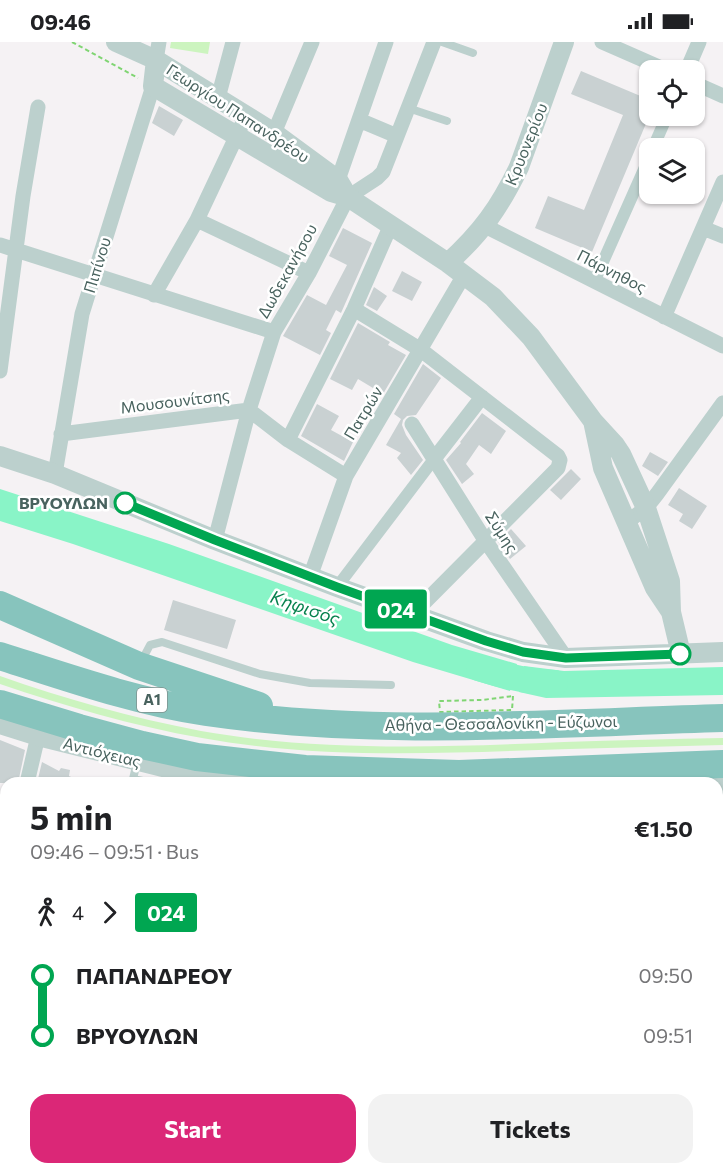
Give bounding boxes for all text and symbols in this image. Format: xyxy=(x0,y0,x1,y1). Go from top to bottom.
text: 09:46 xyxy=(30,8,91,35)
street label: Γεωργίου Παπανδρέου xyxy=(163,59,313,166)
map controls xyxy=(639,60,705,204)
button: locate xyxy=(639,60,705,126)
street label: Κρυονερίου xyxy=(500,100,551,188)
button: layers xyxy=(639,138,705,204)
street label: Δωδεκανήσου xyxy=(253,220,320,321)
street label: Πιπίνου xyxy=(79,235,114,295)
street label: Πάρνηθος xyxy=(574,245,650,296)
street label: Πατρών xyxy=(339,383,386,443)
street label: Μουσουνίτσης xyxy=(119,384,231,417)
marker: ΒΡΥΟΥΛΩΝ xyxy=(114,492,136,514)
place label: ΒΡΥΟΥΛΩΝ xyxy=(19,493,108,512)
street label: Σύμης xyxy=(482,507,523,556)
water label: Κηφισός xyxy=(268,585,343,629)
line badge: 024 xyxy=(362,590,430,628)
text: 024 xyxy=(377,597,415,622)
unlabelled marker xyxy=(669,643,691,665)
road number: Α1 xyxy=(137,688,167,712)
street label: Αθήνα - Θεσσαλονίκη - Εύζωνοι xyxy=(385,711,617,734)
street label: Αντιόχειας xyxy=(61,733,143,770)
text: 5 min xyxy=(30,796,113,837)
text: €1.50 xyxy=(634,815,693,842)
text: 09:46 – 09:51 · Bus xyxy=(30,839,199,863)
icon: walk xyxy=(30,896,63,929)
icon: forward xyxy=(93,896,126,929)
text: 4 xyxy=(72,900,84,924)
text: 024 xyxy=(147,900,185,925)
text: ΠΑΠΑΝΔΡΕΟΥ xyxy=(76,962,233,989)
text: 09:50 xyxy=(639,963,693,987)
text: ΒΡΥΟΥΛΩΝ xyxy=(76,1022,199,1049)
text: 09:51 xyxy=(643,1023,693,1047)
button: Start xyxy=(30,1094,356,1163)
button: Tickets xyxy=(368,1094,693,1163)

